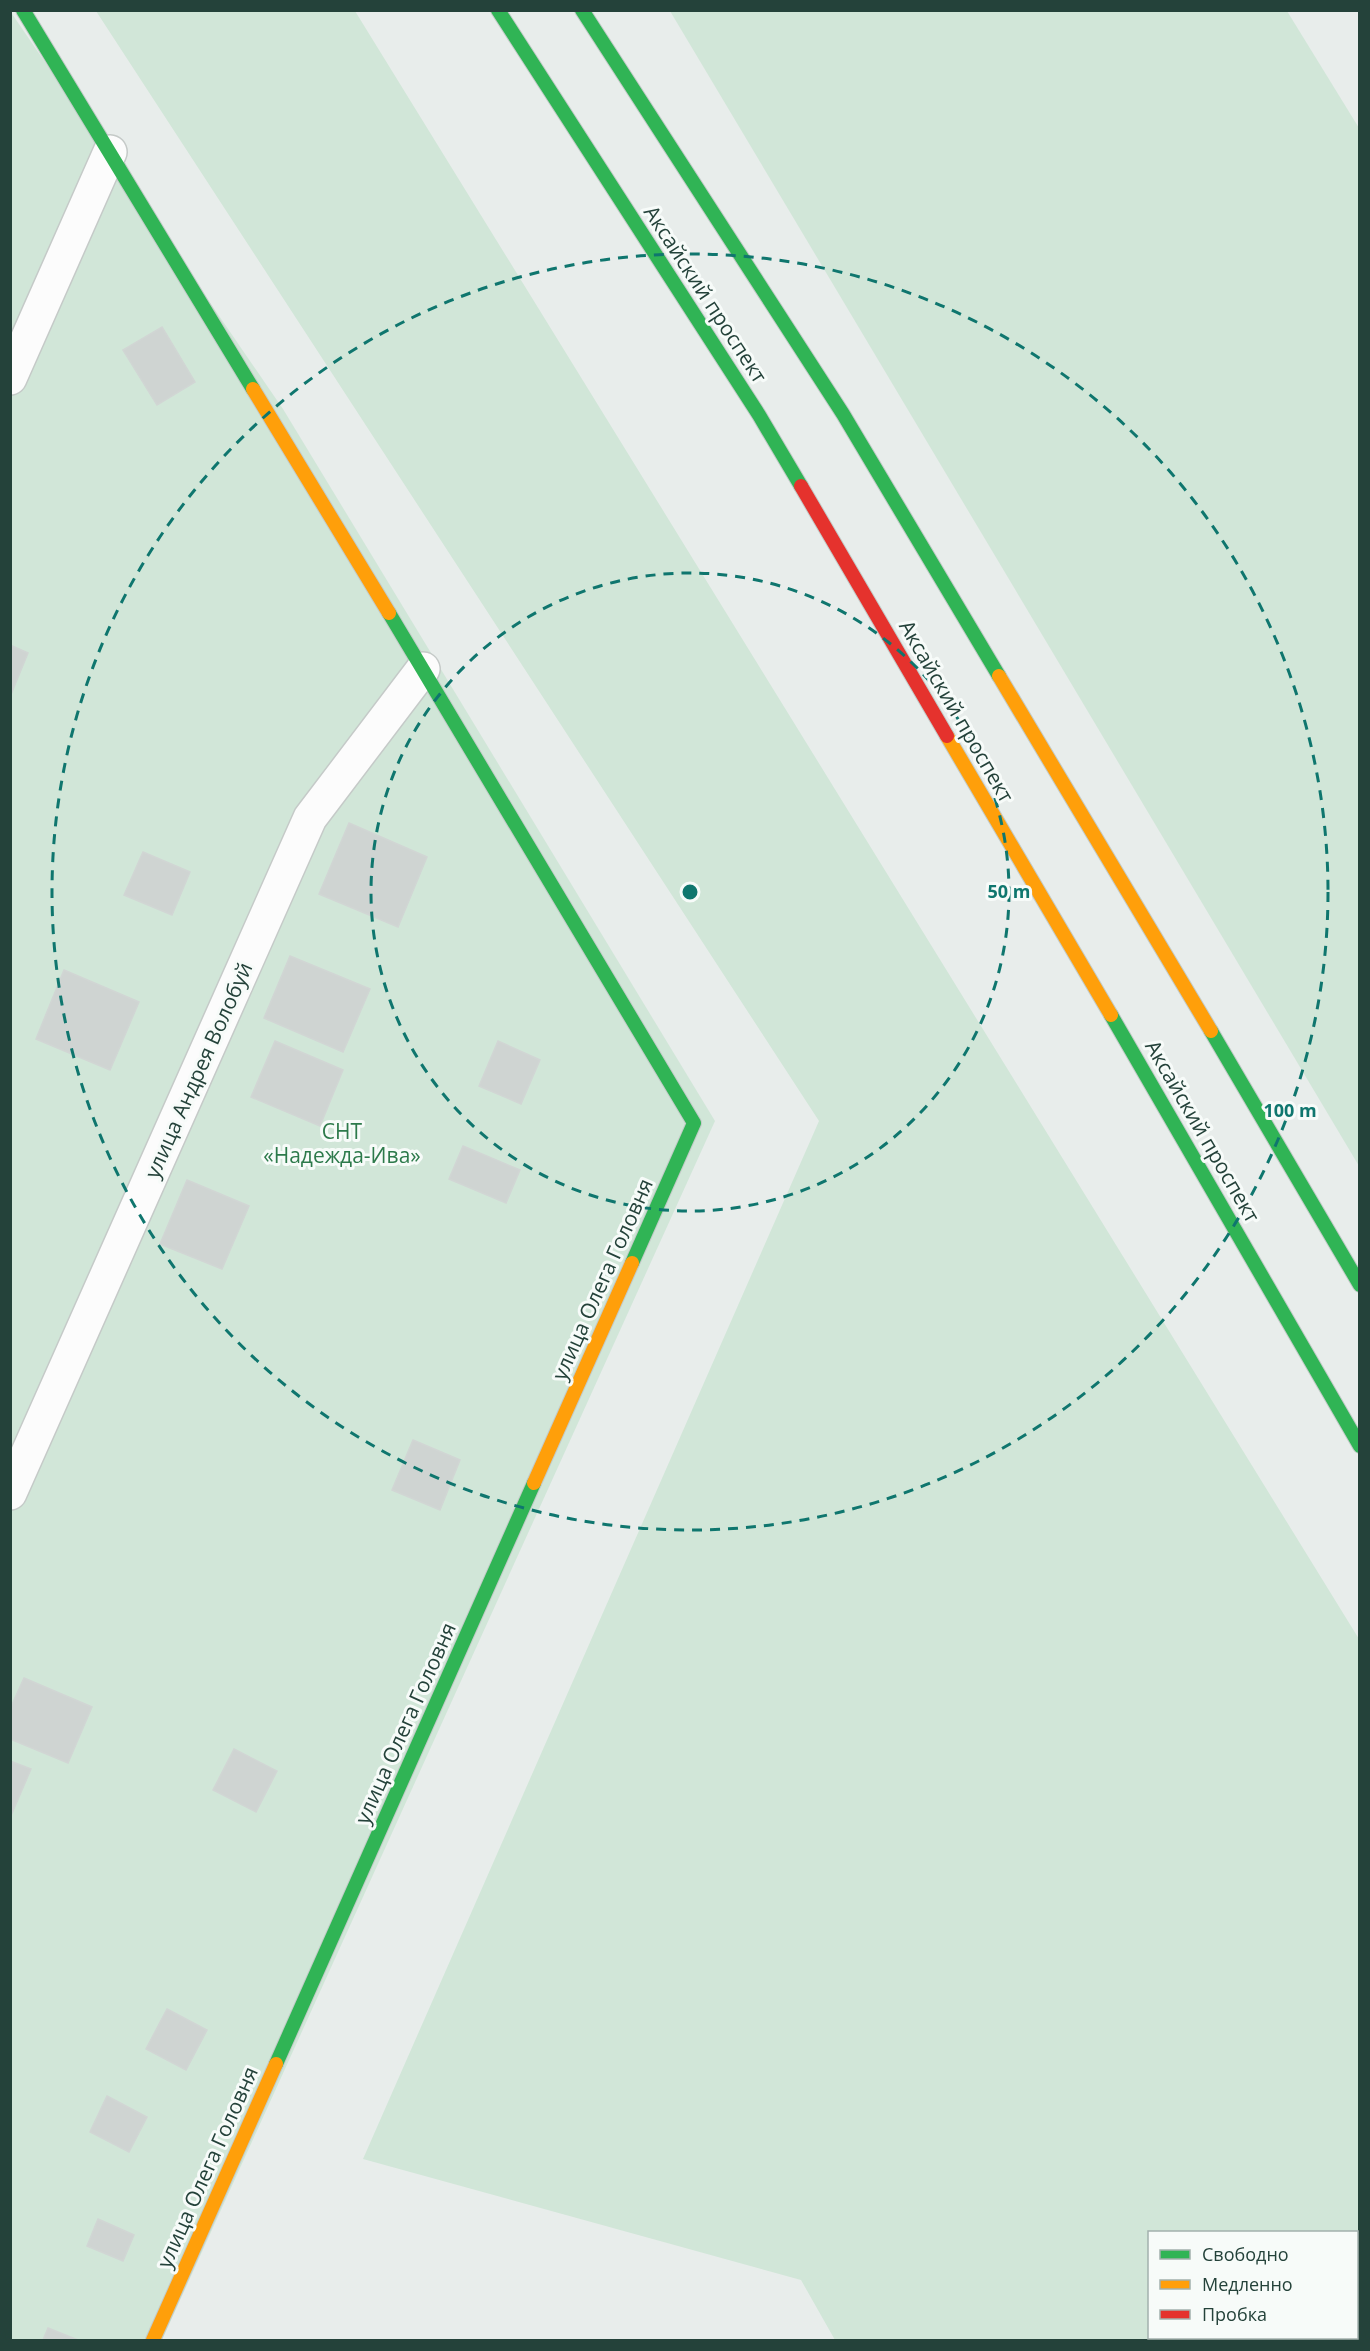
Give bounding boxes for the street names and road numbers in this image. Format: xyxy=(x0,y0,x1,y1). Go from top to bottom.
street label: Аксайский проспект xyxy=(638,200,774,388)
street label: Аксайский проспект xyxy=(893,615,1021,807)
street label: улица Андрея Волобуй xyxy=(138,958,258,1182)
street label: Аксайский проспект xyxy=(1139,1035,1267,1227)
street label: улица Олега Головня xyxy=(545,1174,659,1384)
street label: улица Олега Головня xyxy=(348,1618,462,1828)
street label: улица Олега Головня xyxy=(150,2062,264,2272)

